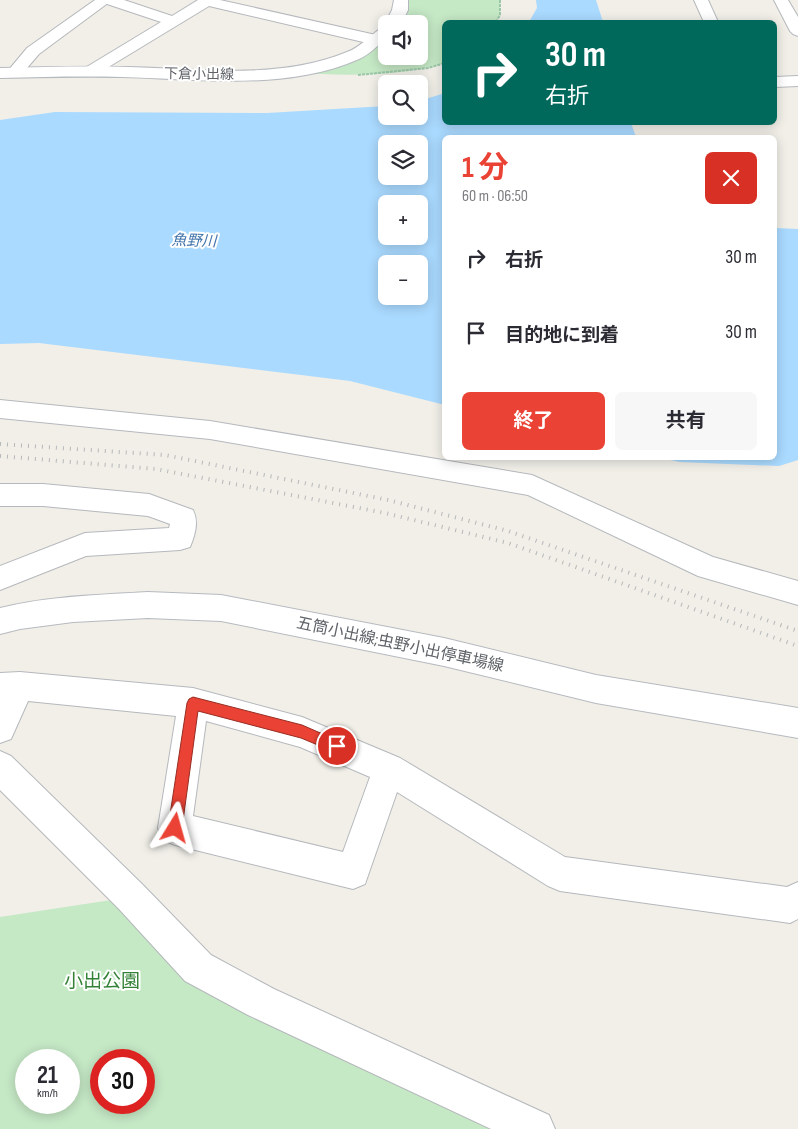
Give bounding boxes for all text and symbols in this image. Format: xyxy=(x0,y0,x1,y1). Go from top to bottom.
map controls xyxy=(378,15,428,305)
button: sound xyxy=(378,15,428,65)
text: 30 m xyxy=(545,34,606,77)
icon: right xyxy=(462,40,527,105)
street label: 下倉小出線 xyxy=(164,65,234,83)
button: search xyxy=(378,75,428,125)
text: 右折 xyxy=(545,83,589,110)
button: layers xyxy=(378,135,428,185)
text: 1 分 xyxy=(462,150,508,186)
button: close xyxy=(705,152,757,204)
text: 60 m · 06:50 xyxy=(462,187,528,206)
button: + xyxy=(378,195,428,245)
water label: 魚野川 xyxy=(171,231,219,251)
icon: right xyxy=(462,244,490,272)
text: 30 m xyxy=(725,246,757,269)
text: 右折 xyxy=(505,249,543,272)
button: − xyxy=(378,255,428,305)
icon: arrive xyxy=(462,319,490,347)
text: 30 m xyxy=(725,321,757,344)
text: 目的地に到着 xyxy=(505,324,619,347)
button: 終了 xyxy=(462,392,605,450)
button: 共有 xyxy=(615,392,757,450)
street label: 五筒小出線;虫野小出停車場線 xyxy=(295,614,505,676)
pin xyxy=(316,725,358,767)
icon: arrive xyxy=(323,732,351,760)
position arrow xyxy=(148,801,200,853)
park label: 小出公園 xyxy=(64,970,140,993)
speed limit sign: 30 xyxy=(90,1049,155,1114)
text: 21 xyxy=(37,1060,58,1091)
text: km/h xyxy=(37,1086,58,1101)

